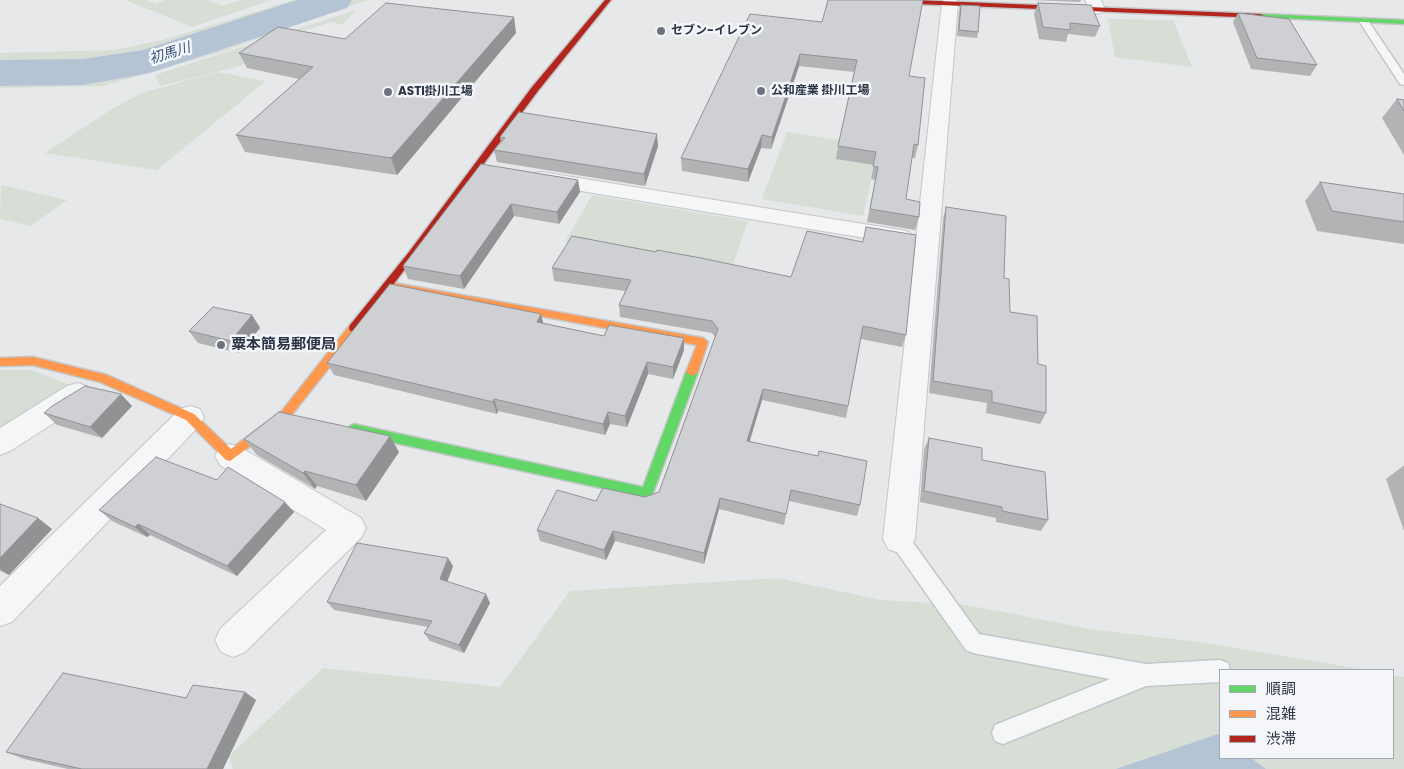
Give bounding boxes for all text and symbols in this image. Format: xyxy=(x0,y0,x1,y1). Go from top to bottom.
place label: セブン-イレブン xyxy=(671,24,762,38)
marker: セブン-イレブン xyxy=(655,25,667,37)
water label: 初馬川 xyxy=(147,40,193,68)
place label: 公和産業 掛川工場 xyxy=(771,84,870,98)
place label: ASTI掛川工場 xyxy=(398,85,473,99)
marker: 公和産業 掛川工場 xyxy=(755,85,767,97)
marker: ASTI掛川工場 xyxy=(382,86,394,98)
place label: 粟本簡易郵便局 xyxy=(231,336,336,354)
marker: 粟本簡易郵便局 xyxy=(215,339,227,351)
legend xyxy=(1219,669,1394,759)
text: 順調 xyxy=(1266,678,1296,699)
text: 混雑 xyxy=(1266,703,1296,724)
text: 渋滞 xyxy=(1266,728,1296,749)

